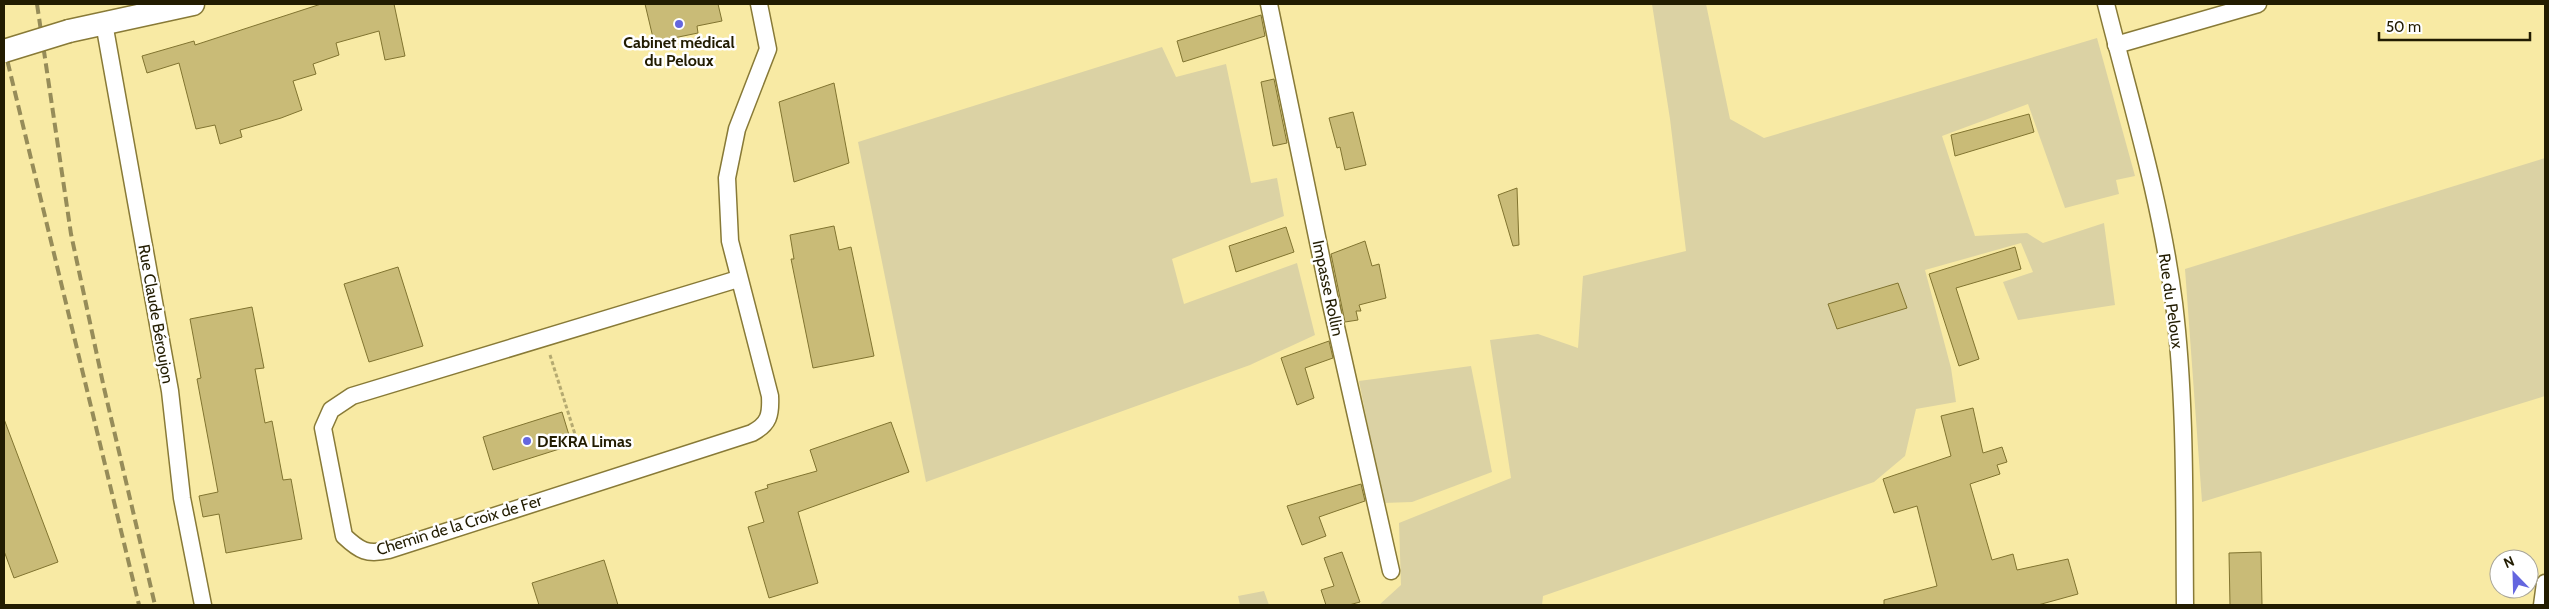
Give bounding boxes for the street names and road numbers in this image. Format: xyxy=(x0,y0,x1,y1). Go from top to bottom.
street label: Impasse Rollin xyxy=(1309,238,1347,338)
street label: Rue Claude Béroujon xyxy=(134,243,178,385)
street label: Rue du Peloux xyxy=(2155,252,2187,350)
street label: Chemin de la Croix de Fer xyxy=(374,491,545,559)

